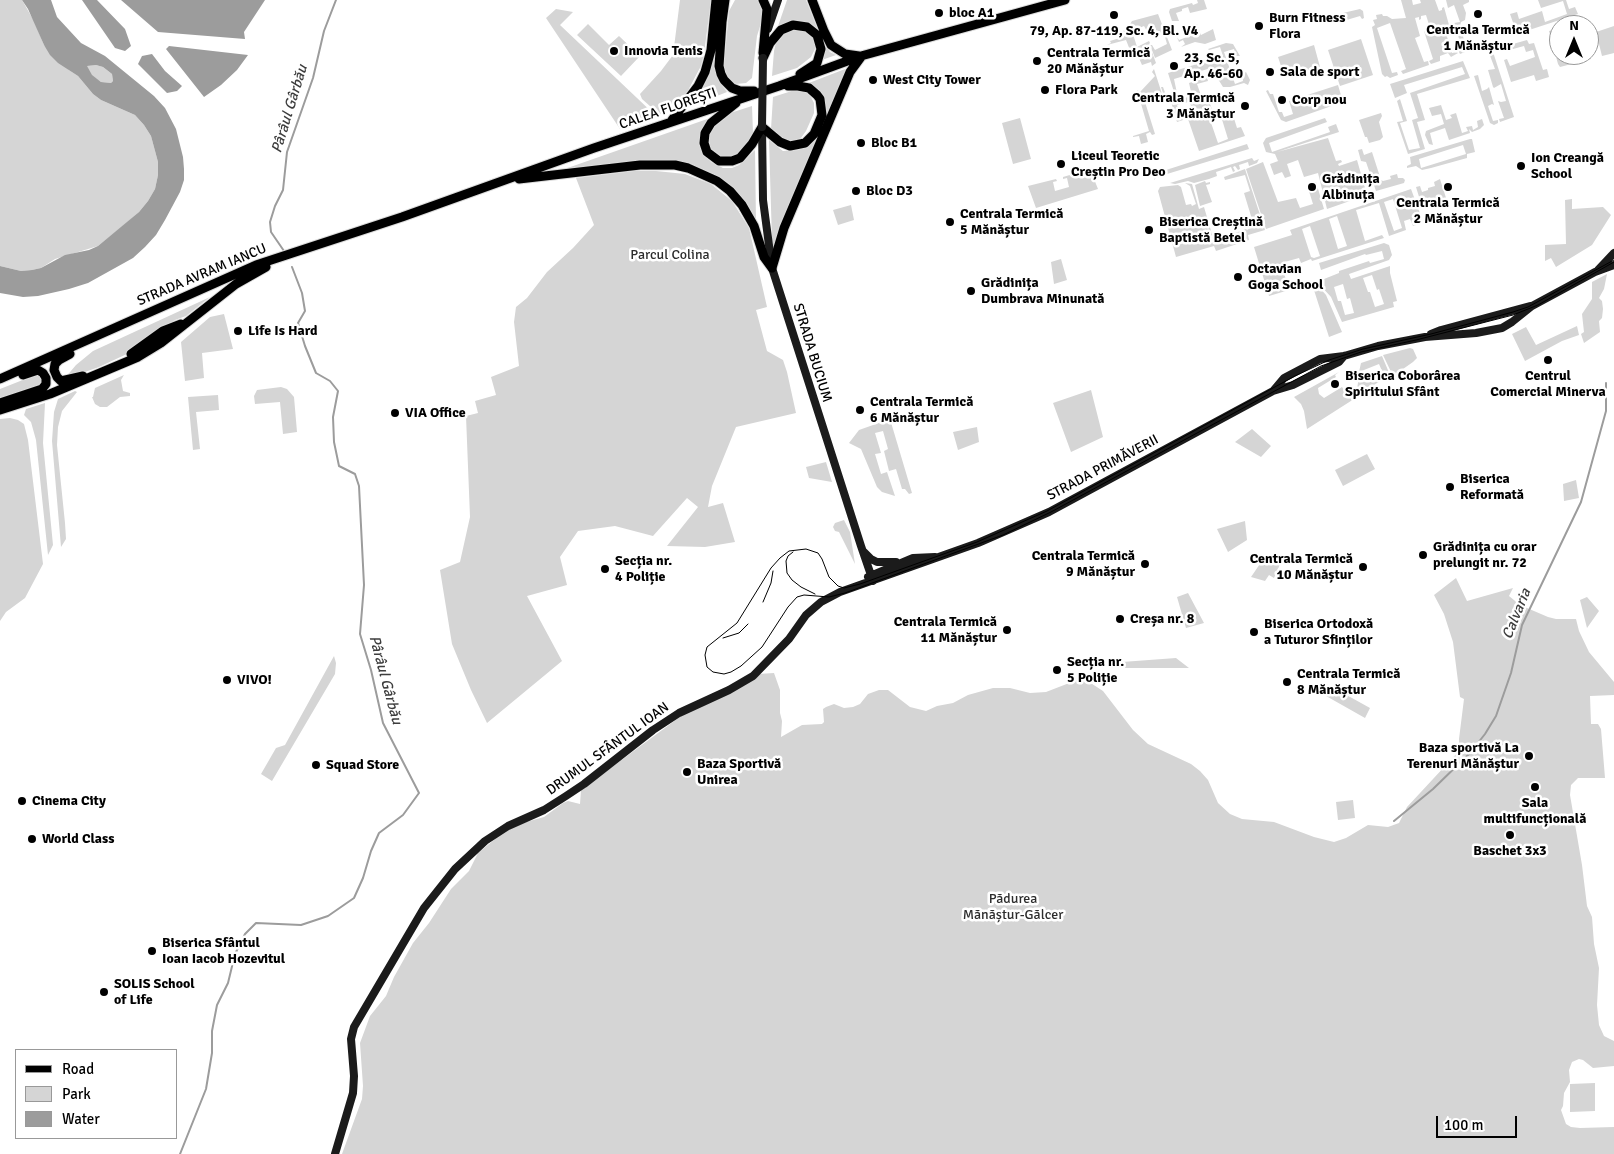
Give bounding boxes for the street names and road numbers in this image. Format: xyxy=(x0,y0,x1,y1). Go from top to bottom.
street label: CALEA FLOREȘTI xyxy=(617,84,719,134)
street label: STRADA AVRAM IANCU xyxy=(135,240,269,310)
street label: STRADA BUCIUM xyxy=(789,301,835,405)
street label: STRADA PRIMĂVERII xyxy=(1044,431,1162,505)
street label: DRUMUL SFÂNTUL IOAN xyxy=(543,699,673,799)

